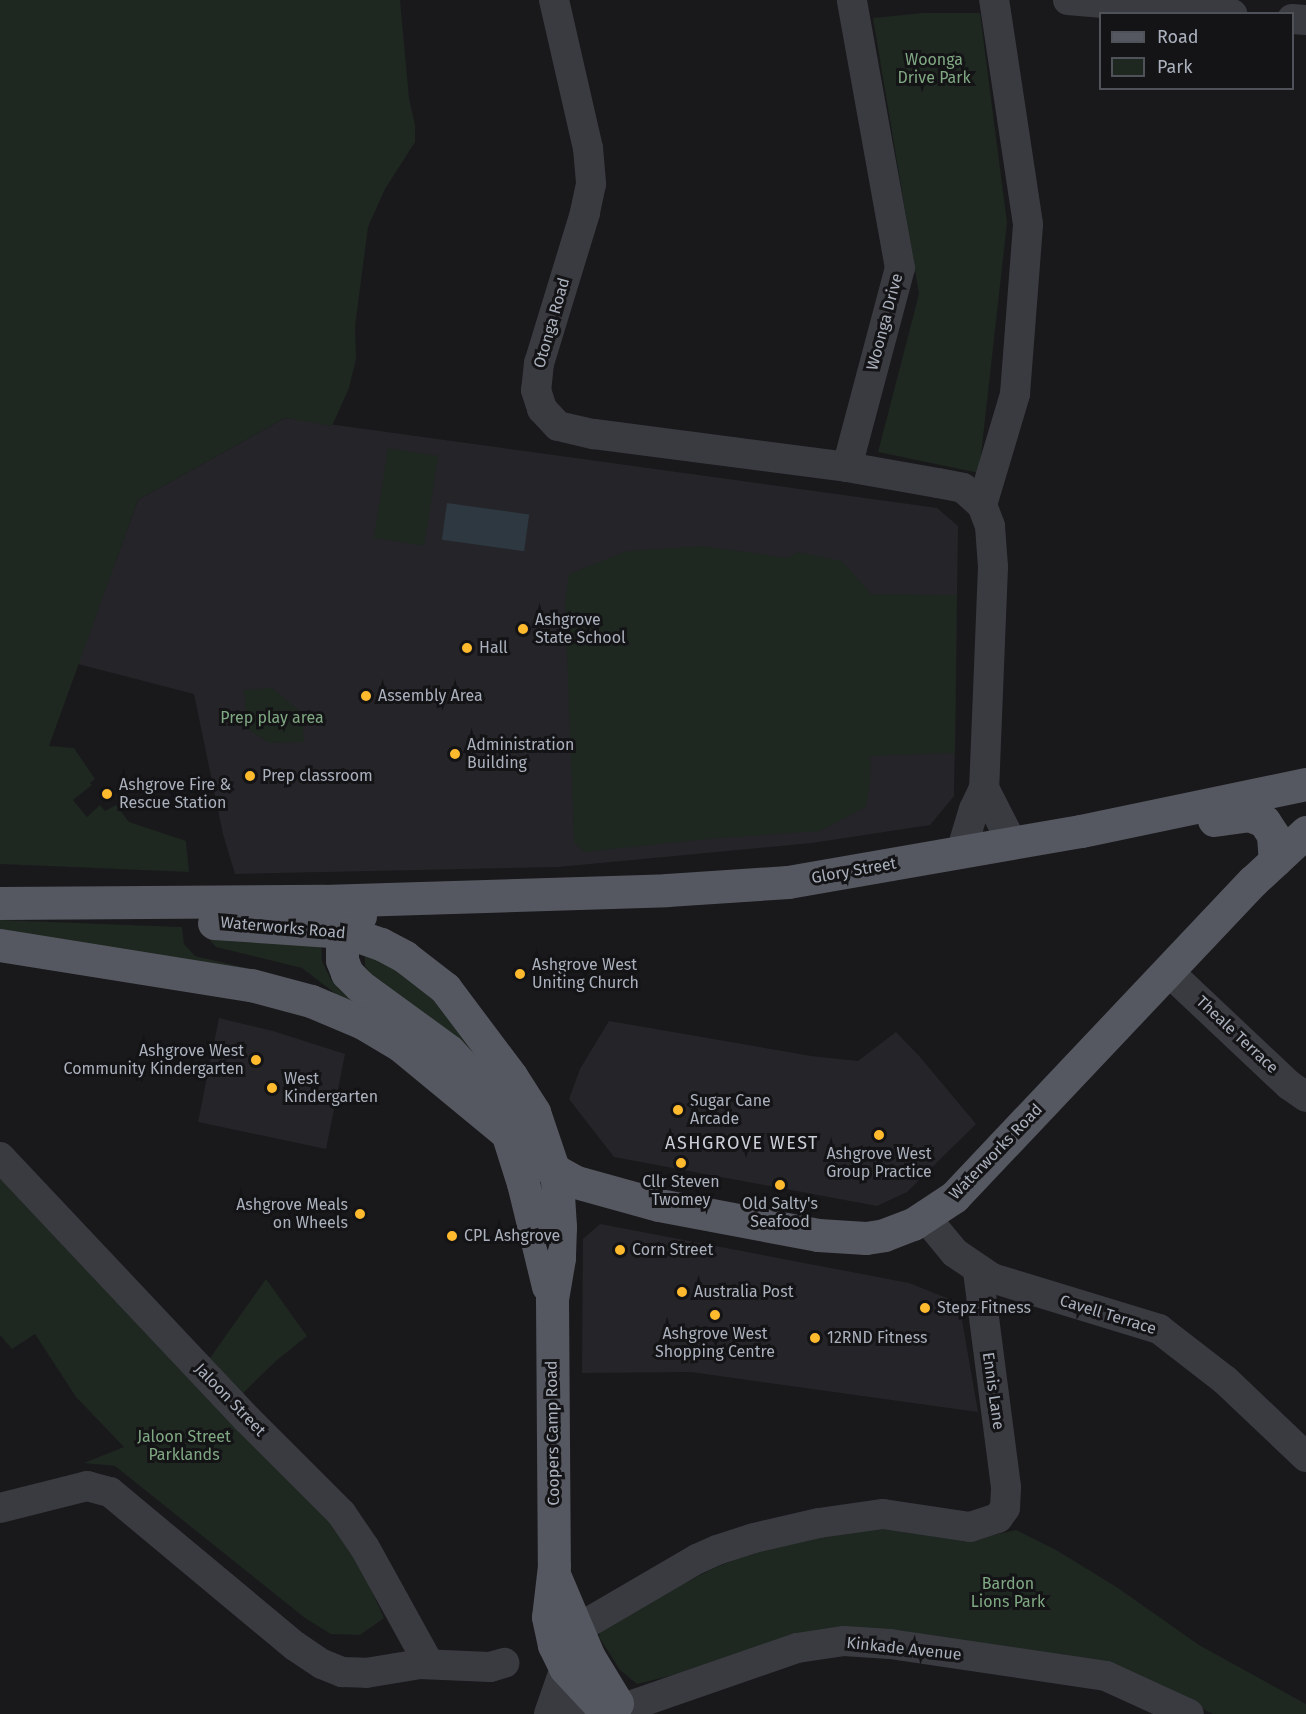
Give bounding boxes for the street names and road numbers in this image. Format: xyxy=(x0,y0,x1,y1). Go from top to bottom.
street label: Woonga Drive xyxy=(863,271,907,373)
street label: Otonga Road xyxy=(530,276,574,370)
street label: Glory Street xyxy=(810,854,898,888)
street label: Waterworks Road xyxy=(220,913,346,943)
street label: Theale Terrace xyxy=(1192,992,1282,1078)
street label: Waterworks Road xyxy=(945,1100,1047,1204)
street label: Cavell Terrace xyxy=(1057,1291,1159,1339)
street label: Ennis Lane xyxy=(978,1351,1008,1431)
street label: Jaloon Street xyxy=(191,1360,269,1440)
street label: Coopers Camp Road xyxy=(542,1360,564,1506)
street label: Kinkade Avenue xyxy=(846,1633,962,1665)

